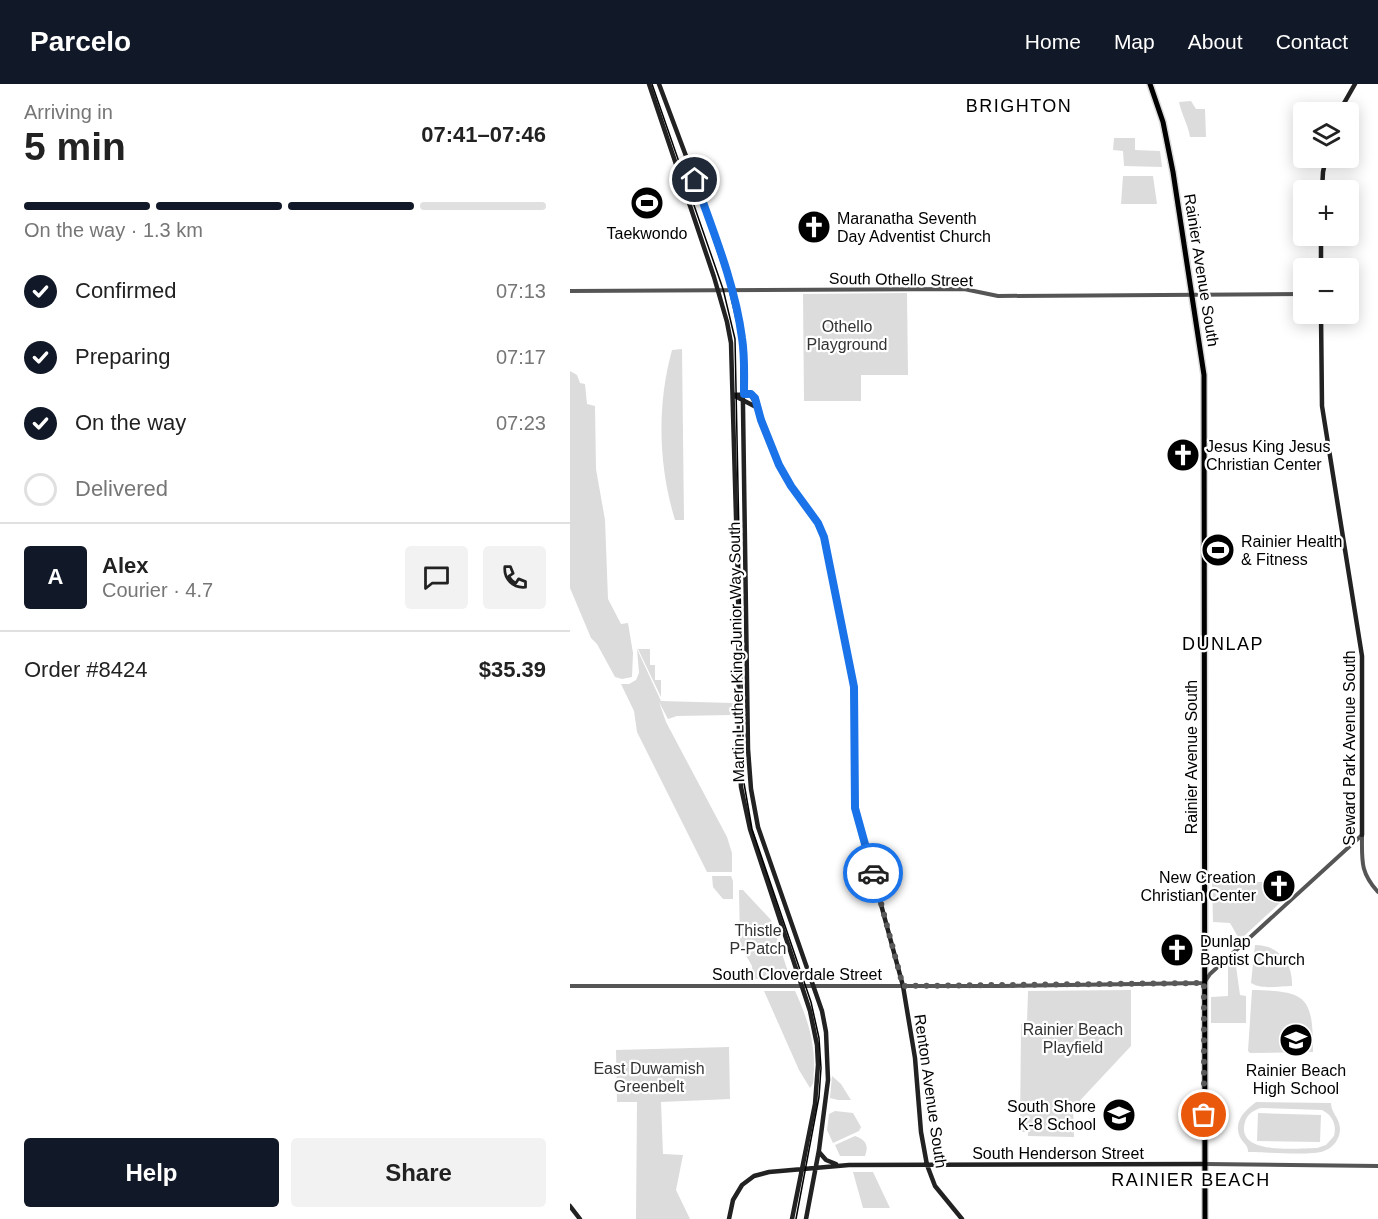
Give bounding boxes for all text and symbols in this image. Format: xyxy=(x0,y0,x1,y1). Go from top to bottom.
text: Parcelo xyxy=(30,26,131,57)
text: Home xyxy=(1025,30,1081,53)
text: Map xyxy=(1114,30,1155,53)
text: About xyxy=(1188,30,1243,53)
text: Contact xyxy=(1276,30,1348,53)
district label: BRIGHTON xyxy=(966,96,1072,116)
text: Arriving in xyxy=(24,101,113,123)
map controls xyxy=(1293,102,1359,324)
button: layers xyxy=(1293,102,1359,168)
text: 07:41–07:46 xyxy=(421,122,546,147)
text: 5 min xyxy=(24,125,126,168)
pin xyxy=(669,154,720,205)
icon: home xyxy=(678,163,711,196)
button: + xyxy=(1293,180,1359,246)
sports icon: Taekwondo xyxy=(629,185,665,221)
street label: Rainier Avenue South xyxy=(1181,192,1222,348)
church icon: Maranatha Seventh Day Adventist Church xyxy=(796,209,832,245)
place label: Maranatha Seventh Day Adventist Church xyxy=(837,210,991,245)
text: On the way · 1.3 km xyxy=(24,219,203,241)
place label: Taekwondo xyxy=(607,225,688,242)
button: − xyxy=(1293,258,1359,324)
street label: South Othello Street xyxy=(829,270,974,289)
icon: check xyxy=(24,275,57,308)
text: Confirmed xyxy=(75,278,176,303)
text: 07:13 xyxy=(496,280,546,302)
park label: Othello Playground xyxy=(807,318,887,353)
icon: check xyxy=(24,341,57,374)
text: Preparing xyxy=(75,344,170,369)
text: 07:17 xyxy=(496,346,546,368)
icon: check xyxy=(24,407,57,440)
text: On the way xyxy=(75,410,186,435)
text: 07:23 xyxy=(496,412,546,434)
church icon: Jesus King Jesus Christian Center xyxy=(1165,437,1201,473)
place label: Jesus King Jesus Christian Center xyxy=(1206,438,1331,473)
text: Delivered xyxy=(75,476,168,501)
street label: Martin Luther King Junior Way South xyxy=(726,521,747,783)
sports icon: Rainier Health & Fitness xyxy=(1200,532,1236,568)
place label: Rainier Health & Fitness xyxy=(1241,533,1342,568)
button: chat xyxy=(405,546,468,609)
button: phone xyxy=(483,546,546,609)
text: Alex xyxy=(102,553,148,578)
text: A xyxy=(48,564,63,589)
text: Courier · 4.7 xyxy=(102,579,213,601)
district label: DUNLAP xyxy=(1182,634,1264,654)
street label: Seward Park Avenue South xyxy=(1341,650,1358,846)
text: Order #8424 xyxy=(24,657,148,682)
text: $35.39 xyxy=(479,657,546,682)
street label: Rainier Avenue South xyxy=(1183,680,1200,834)
courier xyxy=(843,843,903,903)
icon: car xyxy=(857,857,890,890)
church icon: New Creation Christian Center xyxy=(1261,868,1297,904)
place label: New Creation Christian Center xyxy=(1140,869,1257,904)
park label: Thistle P-Patch xyxy=(730,922,786,957)
church icon: Dunlap Baptist Church xyxy=(1159,932,1195,968)
place label: Dunlap Baptist Church xyxy=(1200,933,1305,968)
street label: South Cloverdale Street xyxy=(712,966,882,983)
street label: Renton Avenue South xyxy=(911,1013,950,1169)
park label: Rainier Beach Playfield xyxy=(1023,1021,1123,1056)
school or university icon: Rainier Beach High School xyxy=(1278,1022,1314,1058)
park label: East Duwamish Greenbelt xyxy=(593,1060,705,1095)
place label: Rainier Beach High School xyxy=(1246,1062,1346,1097)
pin xyxy=(1178,1089,1229,1140)
school or university icon: South Shore K-8 School xyxy=(1101,1097,1137,1133)
place label: South Shore K-8 School xyxy=(1007,1098,1096,1133)
icon: bag xyxy=(1187,1098,1220,1131)
button: Help xyxy=(24,1138,279,1207)
button: Share xyxy=(291,1138,546,1207)
street label: South Henderson Street xyxy=(972,1145,1144,1162)
district label: RAINIER BEACH xyxy=(1111,1170,1271,1190)

